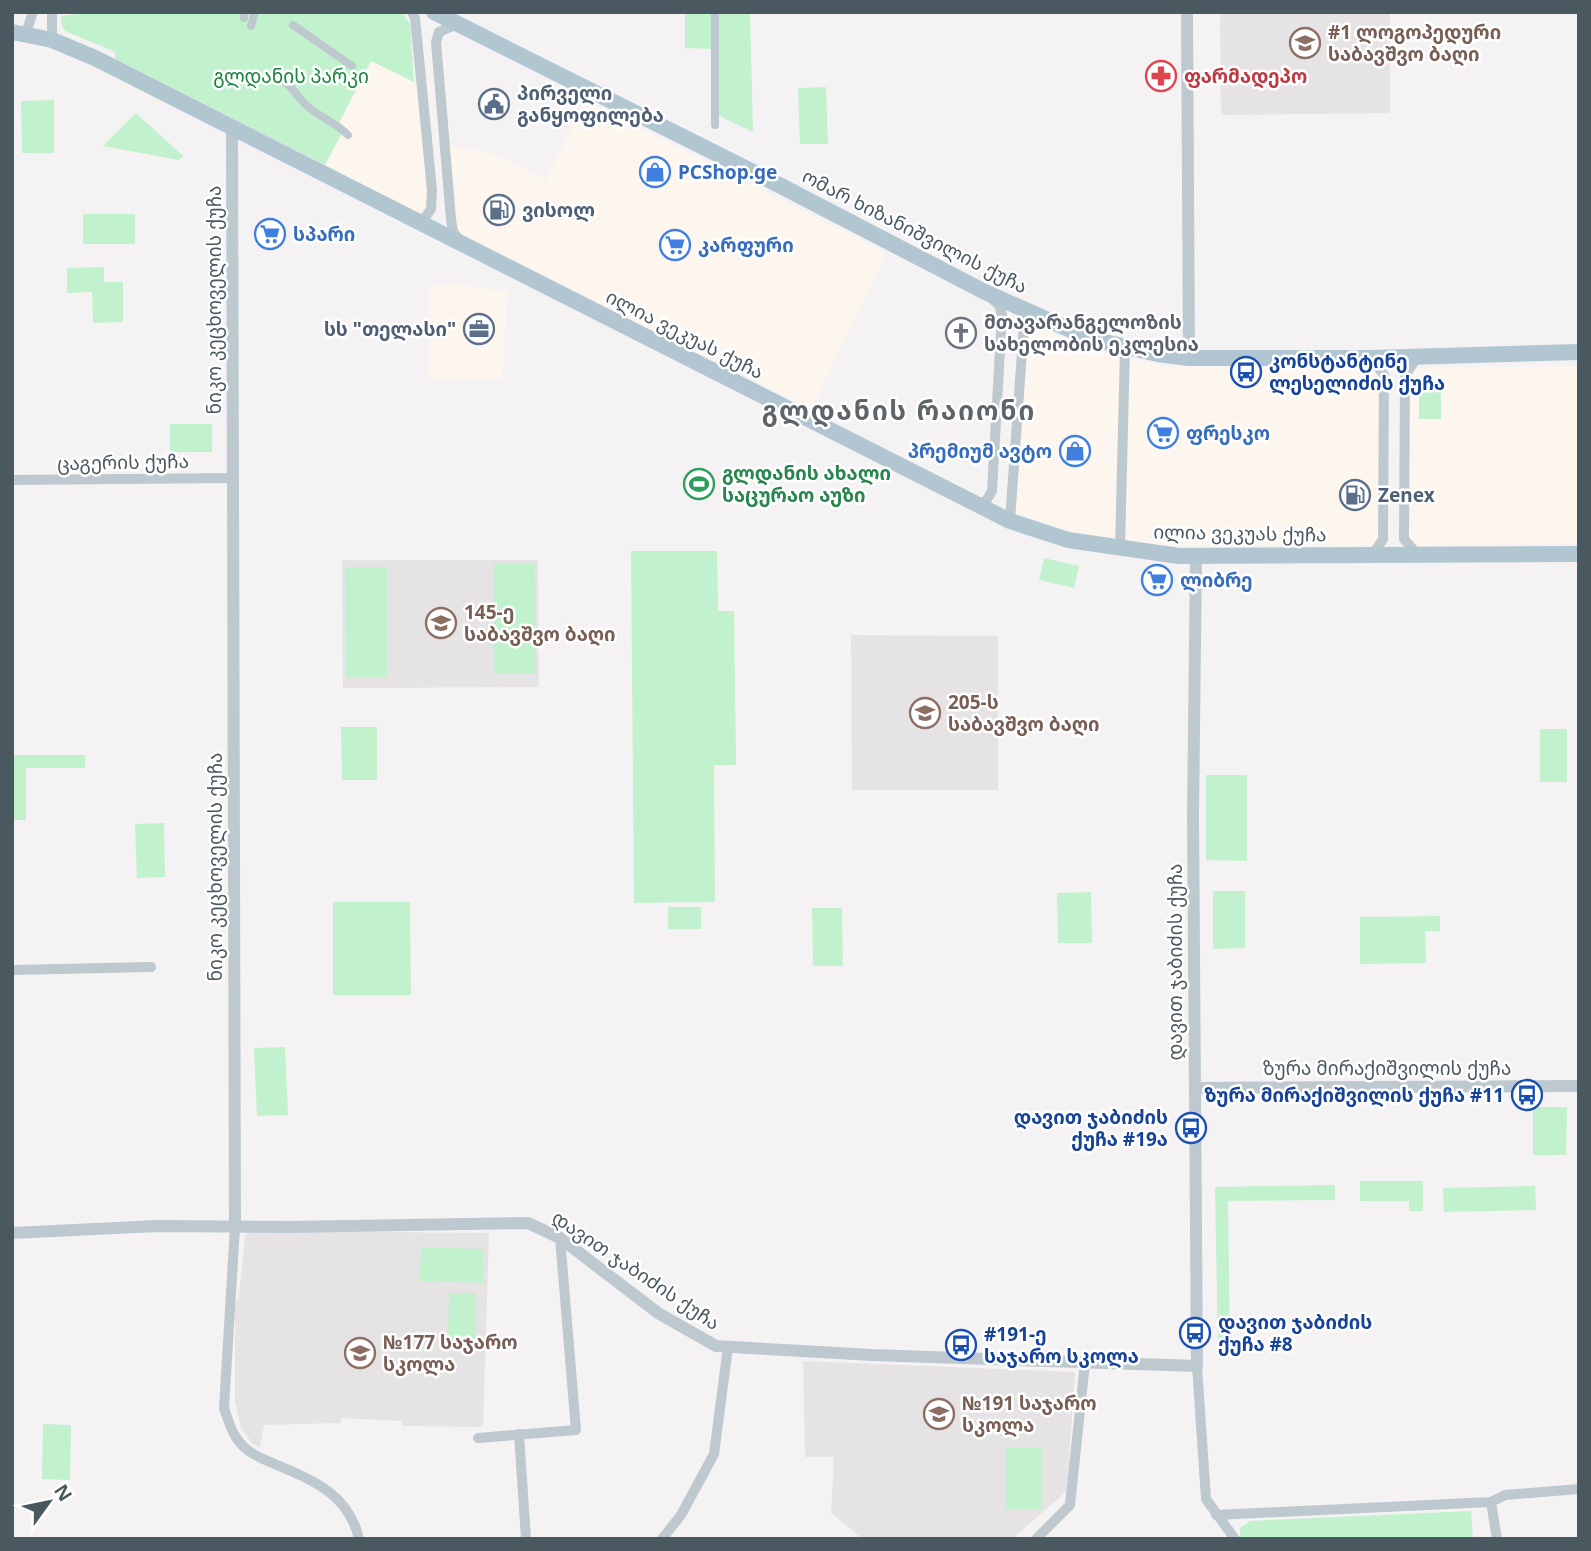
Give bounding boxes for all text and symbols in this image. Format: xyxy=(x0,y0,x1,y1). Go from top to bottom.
place label: #1 ლოგოპედური საბავშვო ბაღი xyxy=(1328,19,1501,67)
school or university icon: #1 ლოგოპედური საბავშვო ბაღი xyxy=(1288,26,1322,60)
pharmacy icon: ფარმადეპო xyxy=(1144,59,1178,93)
park label: გლდანის პარკი xyxy=(213,63,369,89)
place label: ფარმადეპო xyxy=(1184,63,1307,89)
place label: პირველი განყოფილება xyxy=(517,80,664,128)
public building icon: პირველი განყოფილება xyxy=(477,87,511,121)
shop icon: PCShop.ge xyxy=(638,155,672,189)
place label: PCShop.ge xyxy=(678,159,777,185)
street label: ომარ ხიზანიშვილის ქუჩა xyxy=(798,163,1032,299)
street label: ნიკო კეცხოველის ქუჩა xyxy=(201,186,227,414)
fuel station icon: ვისოლ xyxy=(482,193,516,227)
place label: ვისოლ xyxy=(522,197,595,223)
supermarket icon: სპარი xyxy=(253,217,287,251)
place label: სპარი xyxy=(293,221,355,247)
supermarket icon: კარფური xyxy=(658,228,692,262)
place label: კარფური xyxy=(698,232,794,258)
street label: ილია ვეკუას ქუჩა xyxy=(602,283,768,385)
place label: მთავარანგელოზის სახელობის ეკლესია xyxy=(984,309,1199,357)
office icon: სს "თელასი" xyxy=(462,312,496,346)
place label: სს "თელასი" xyxy=(324,316,456,342)
church icon: მთავარანგელოზის სახელობის ეკლესია xyxy=(944,316,978,350)
place label: კონსტანტინე ლესელიძის ქუჩა xyxy=(1269,348,1445,396)
bus stop icon: კონსტანტინე ლესელიძის ქუჩა xyxy=(1229,355,1263,389)
district label: გლდანის რაიონი xyxy=(762,392,1036,428)
supermarket icon: ფრესკო xyxy=(1146,416,1180,450)
place label: ფრესკო xyxy=(1186,420,1270,446)
shop icon: პრემიუმ ავტო xyxy=(1058,434,1092,468)
place label: პრემიუმ ავტო xyxy=(908,438,1052,464)
street label: ცაგერის ქუჩა xyxy=(57,448,189,476)
place label: გლდანის ახალი საცურაო აუზი xyxy=(722,460,891,508)
sports icon: გლდანის ახალი საცურაო აუზი xyxy=(682,467,716,501)
fuel station icon: Zenex xyxy=(1338,478,1372,512)
place label: Zenex xyxy=(1378,482,1435,508)
street label: ილია ვეკუას ქუჩა xyxy=(1153,518,1327,548)
supermarket icon: ლიბრე xyxy=(1140,563,1174,597)
place label: ლიბრე xyxy=(1180,567,1253,593)
place label: 145-ე საბავშვო ბაღი xyxy=(464,599,616,647)
school or university icon: 145-ე საბავშვო ბაღი xyxy=(424,606,458,640)
place label: 205-ს საბავშვო ბაღი xyxy=(948,689,1100,737)
school or university icon: 205-ს საბავშვო ბაღი xyxy=(908,696,942,730)
street label: ნიკო კეცხოველის ქუჩა xyxy=(202,753,228,981)
street label: დავით ჯაბიძის ქუჩა xyxy=(1162,863,1188,1061)
street label: ზურა მირაქიშვილის ქუჩა xyxy=(1263,1055,1511,1081)
bus stop icon: ზურა მირაქიშვილის ქუჩა #11 xyxy=(1510,1078,1544,1112)
place label: ზურა მირაქიშვილის ქუჩა #11 xyxy=(1204,1082,1504,1108)
place label: დავით ჯაბიძის ქუჩა #19ა xyxy=(1014,1104,1168,1152)
bus stop icon: დავით ჯაბიძის ქუჩა #19ა xyxy=(1174,1111,1208,1145)
street label: დავით ჯაბიძის ქუჩა xyxy=(547,1204,725,1336)
place label: დავით ჯაბიძის ქუჩა #8 xyxy=(1218,1309,1372,1357)
bus stop icon: დავით ჯაბიძის ქუჩა #8 xyxy=(1178,1316,1212,1350)
place label: #191-ე საჯარო სკოლა xyxy=(984,1321,1139,1369)
bus stop icon: #191-ე საჯარო სკოლა xyxy=(944,1328,978,1362)
place label: №177 საჯარო სკოლა xyxy=(383,1329,518,1377)
school or university icon: №177 საჯარო სკოლა xyxy=(343,1336,377,1370)
place label: №191 საჯარო სკოლა xyxy=(962,1390,1097,1438)
school or university icon: №191 საჯარო სკოლა xyxy=(922,1397,956,1431)
north arrow xyxy=(14,1467,84,1537)
text: N xyxy=(48,1479,78,1506)

